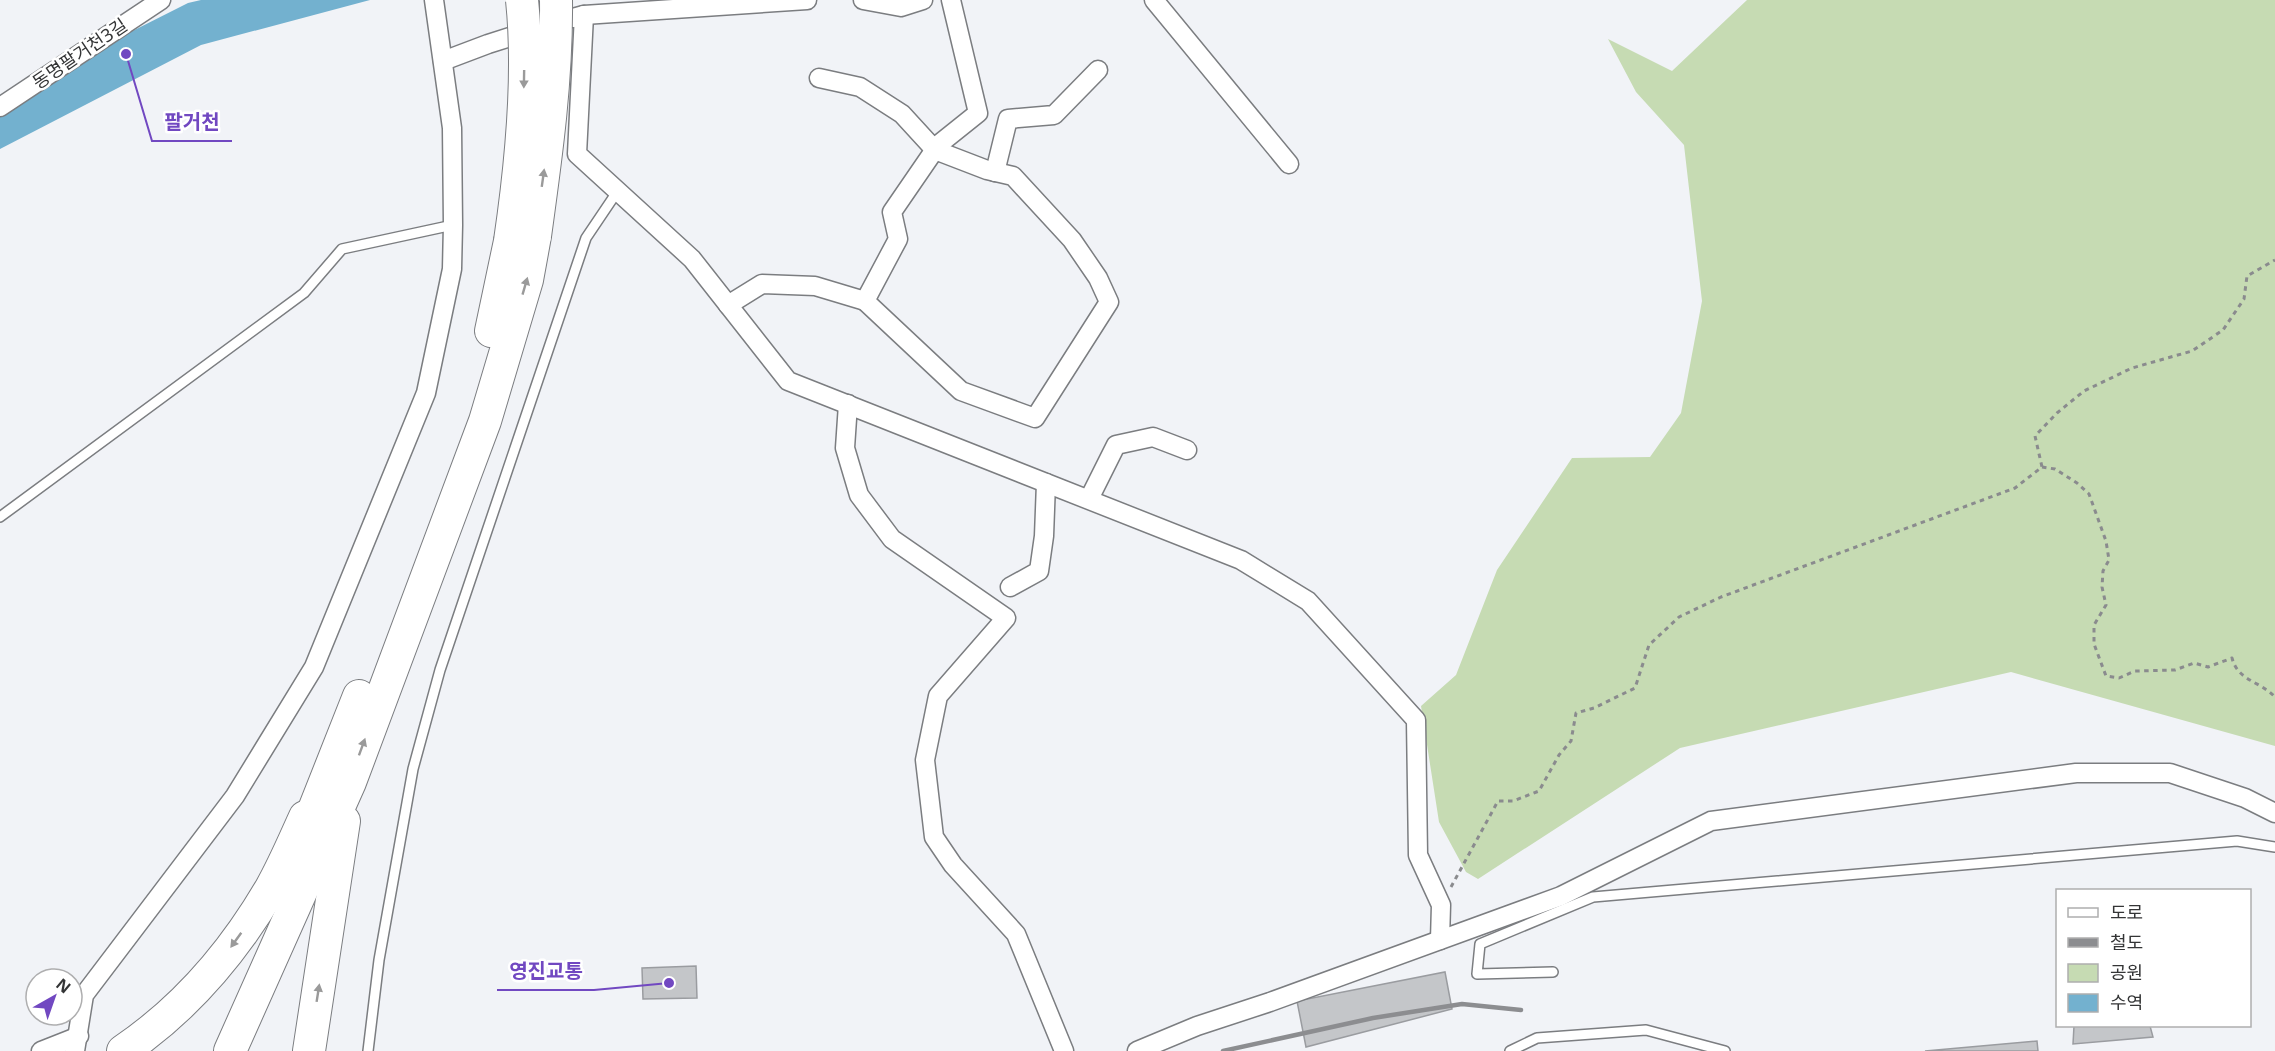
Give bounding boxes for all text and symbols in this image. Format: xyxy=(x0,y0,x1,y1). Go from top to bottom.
street label: 동명팔거천3길 xyxy=(27,13,132,94)
one-way arrow xyxy=(519,70,528,89)
callout: 팔거천 xyxy=(152,103,232,141)
text: 팔거천 xyxy=(164,108,220,135)
one-way arrow xyxy=(538,168,548,187)
one-way arrow xyxy=(521,277,530,295)
one-way arrow xyxy=(358,738,368,756)
legend xyxy=(2056,889,2251,1027)
text: 도로 xyxy=(2110,900,2143,924)
text: 철도 xyxy=(2110,930,2143,954)
one-way arrow xyxy=(230,932,242,948)
callout: 영진교통 xyxy=(497,952,594,990)
text: 영진교통 xyxy=(509,957,583,984)
text: 공원 xyxy=(2110,960,2143,984)
north arrow xyxy=(24,967,84,1027)
text: N xyxy=(52,973,76,998)
one-way arrow xyxy=(313,984,322,1003)
text: 수역 xyxy=(2110,990,2143,1014)

